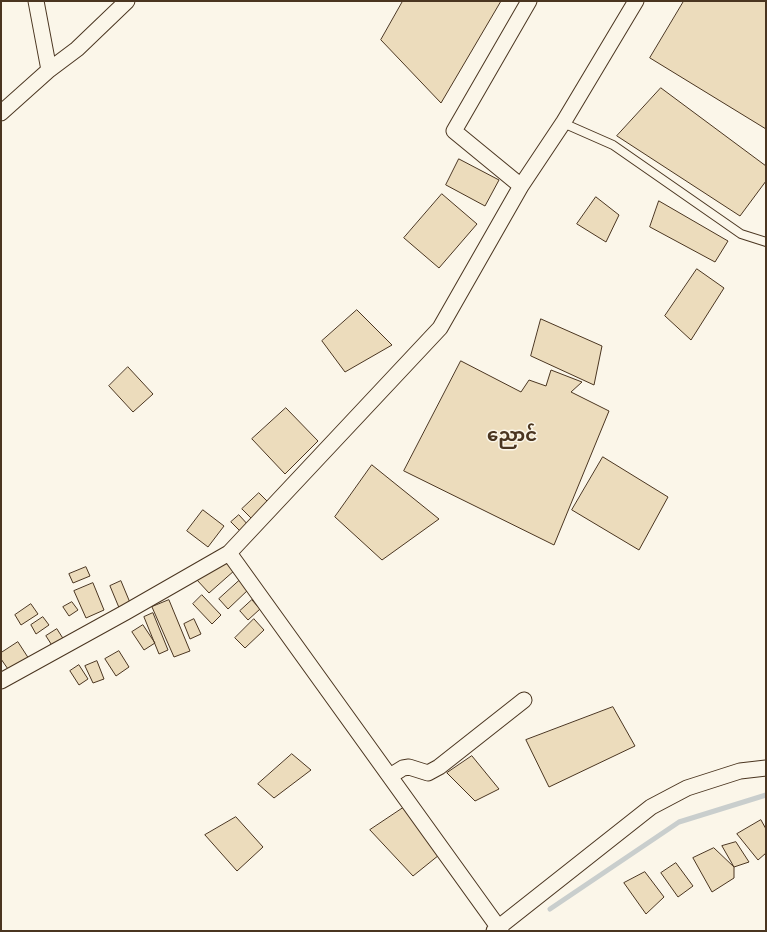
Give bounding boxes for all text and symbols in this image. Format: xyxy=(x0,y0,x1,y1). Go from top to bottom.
district label: ညောင် xyxy=(487,426,537,448)

